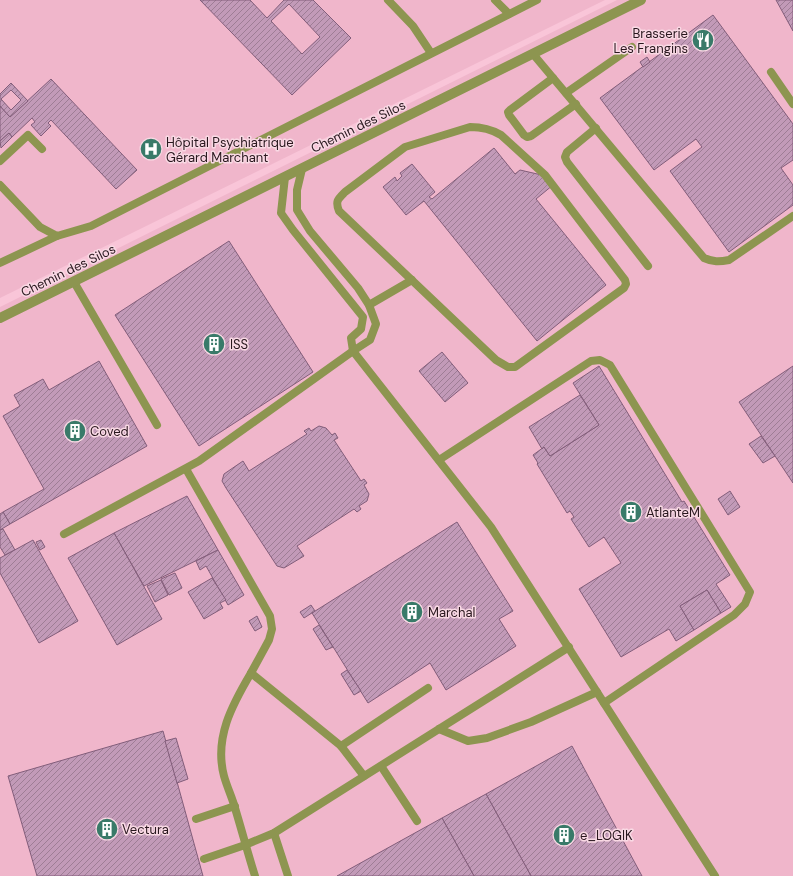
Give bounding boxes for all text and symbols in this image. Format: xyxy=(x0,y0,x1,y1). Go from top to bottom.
place label: Brasserie Les Frangins xyxy=(613,25,688,57)
restaurant icon: Brasserie Les Frangins xyxy=(690,27,716,53)
street label: Chemin des Silos xyxy=(308,96,408,157)
place label: Hôpital Psychiatrique Gérard Marchant xyxy=(166,134,294,166)
hospital icon: Hôpital Psychiatrique Gérard Marchant xyxy=(138,136,164,162)
street label: Chemin des Silos xyxy=(18,240,118,301)
building icon: ISS xyxy=(201,331,227,357)
place label: ISS xyxy=(230,336,248,353)
building icon: Coved xyxy=(62,418,88,444)
place label: Coved xyxy=(90,423,129,440)
building icon: AtlanteM xyxy=(618,499,644,525)
place label: AtlanteM xyxy=(646,504,700,521)
building icon: Marchal xyxy=(399,599,425,625)
place label: Marchal xyxy=(428,604,475,621)
building icon: Vectura xyxy=(94,816,120,842)
place label: Vectura xyxy=(122,821,169,838)
building icon: e_LOGIK xyxy=(551,822,577,848)
place label: e_LOGIK xyxy=(580,827,633,844)

